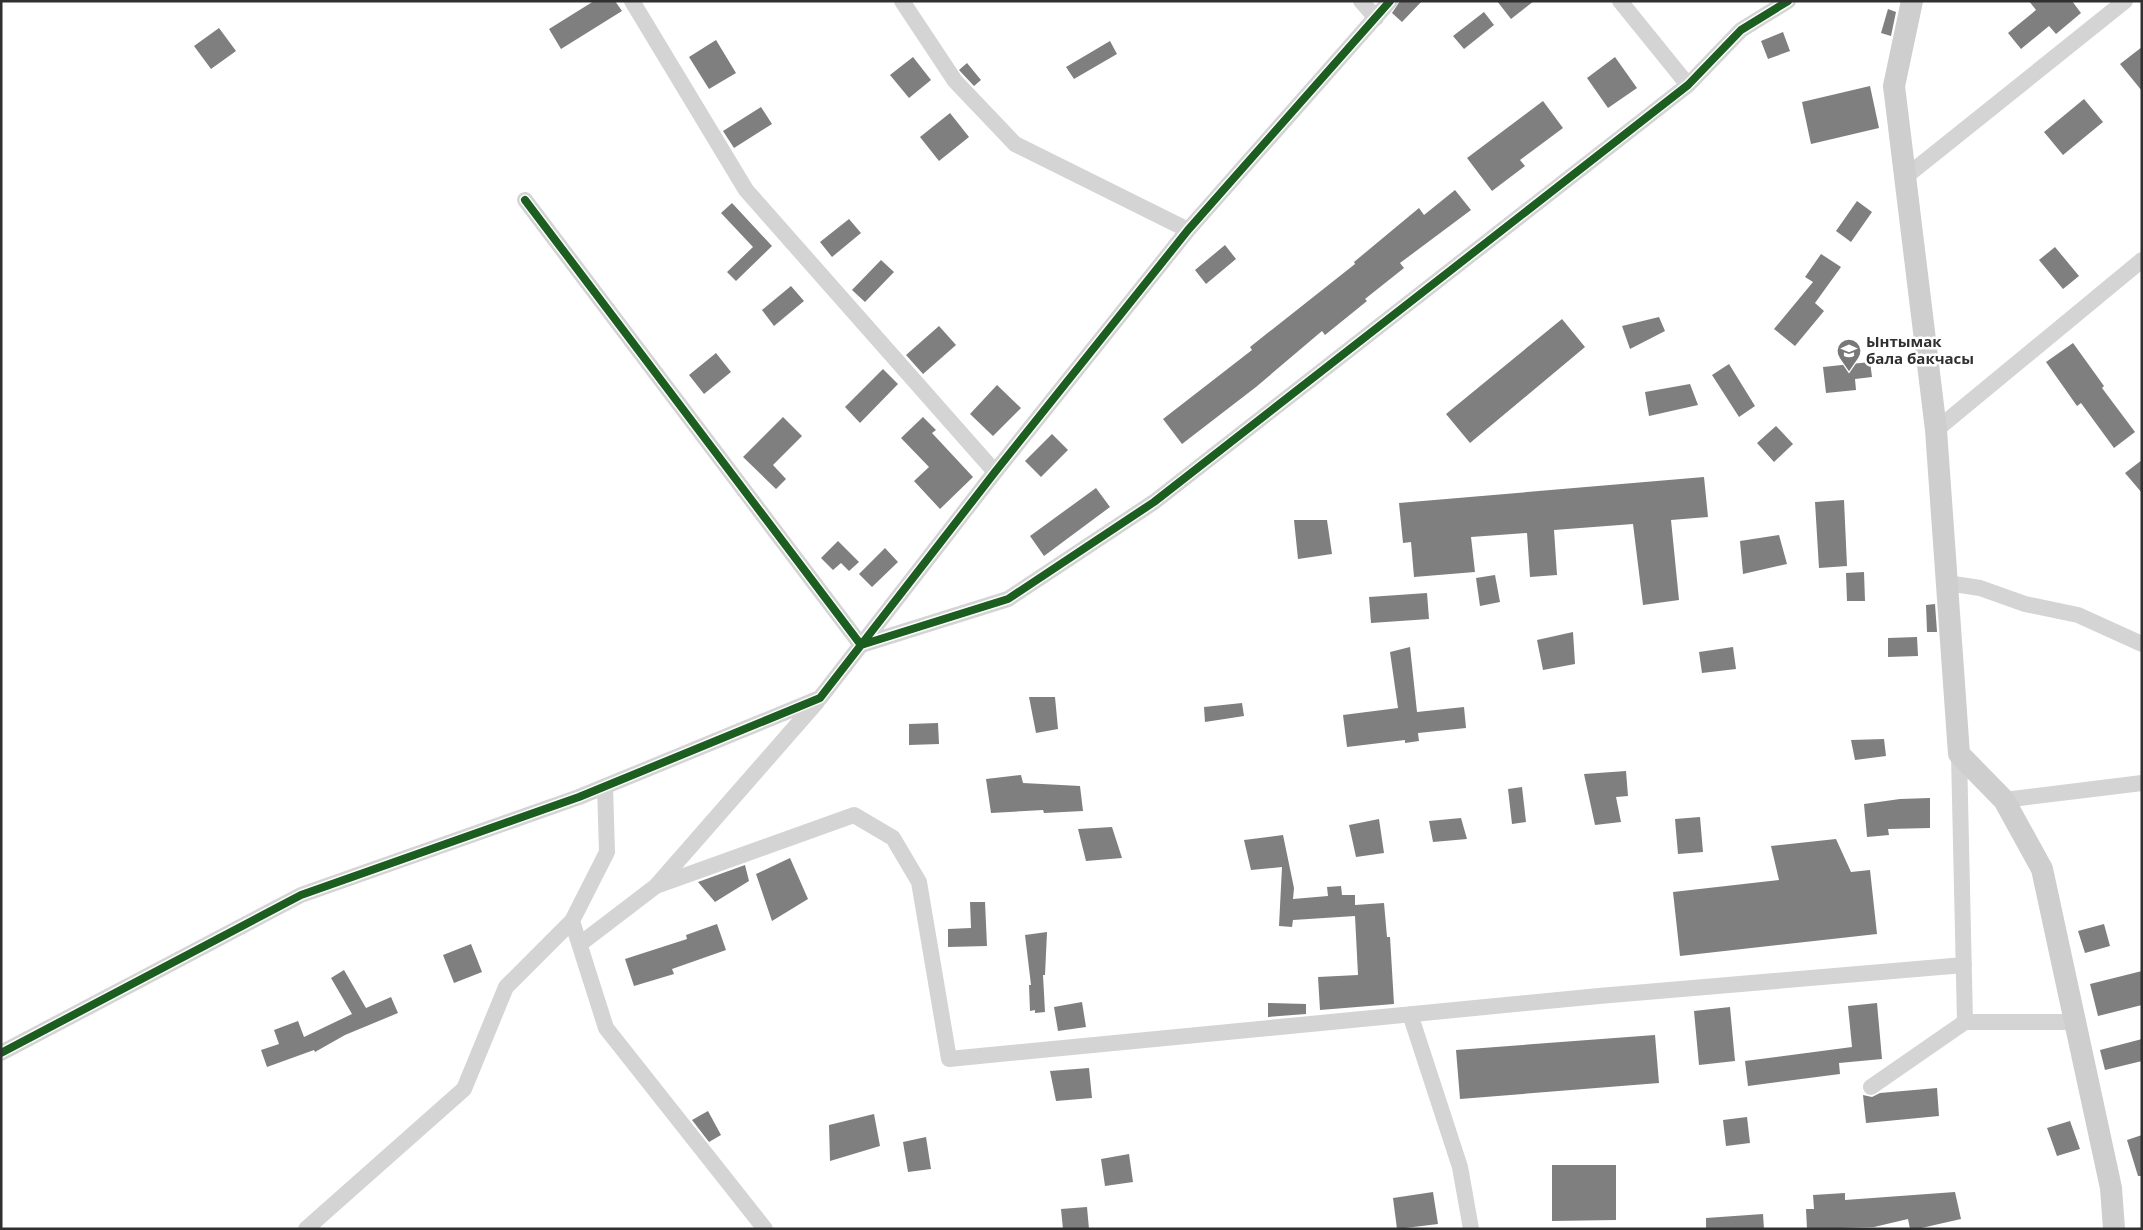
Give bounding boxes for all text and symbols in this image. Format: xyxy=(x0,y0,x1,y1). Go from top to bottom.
place label: Ынтымак бала бакчасы xyxy=(1866,331,1974,368)
school or university icon: Ынтымак бала бакчасы xyxy=(1836,338,1862,372)

